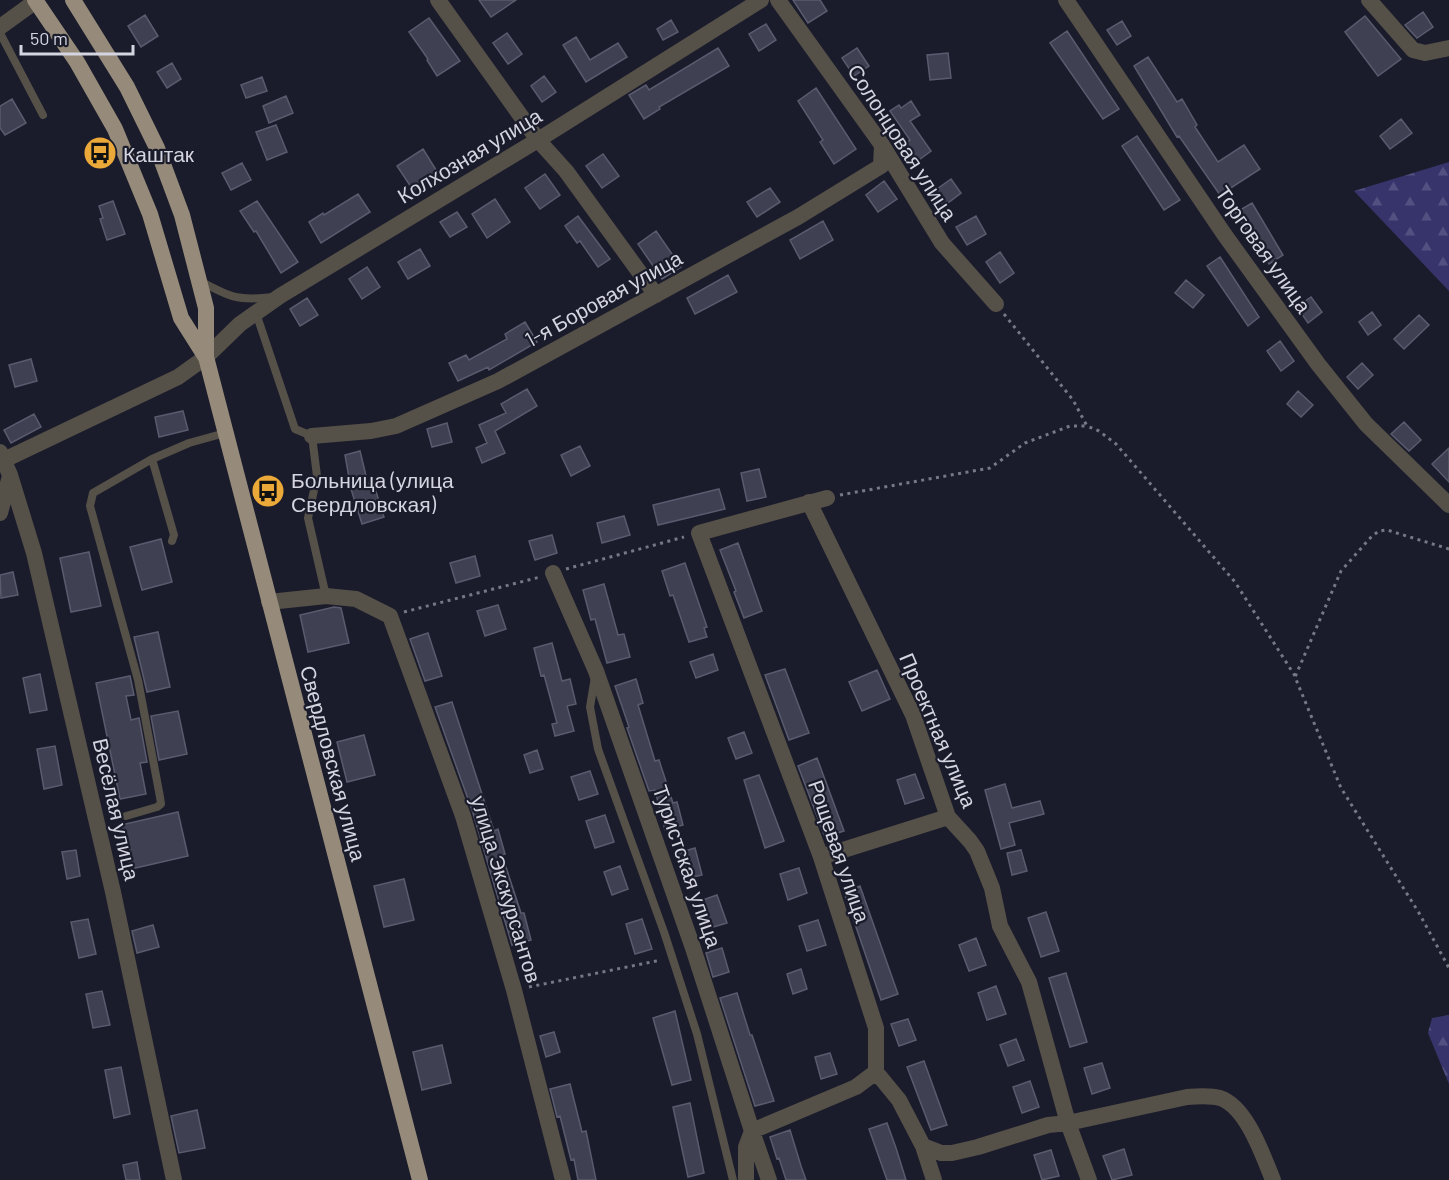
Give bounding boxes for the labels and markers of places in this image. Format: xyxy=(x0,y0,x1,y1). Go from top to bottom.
bus stop icon: Каштак xyxy=(82,135,118,171)
place label: Каштак xyxy=(123,141,195,166)
place label: Больница (улица Свердловская) xyxy=(291,467,454,516)
bus stop icon: Больница (улица Свердловская) xyxy=(250,473,286,509)

